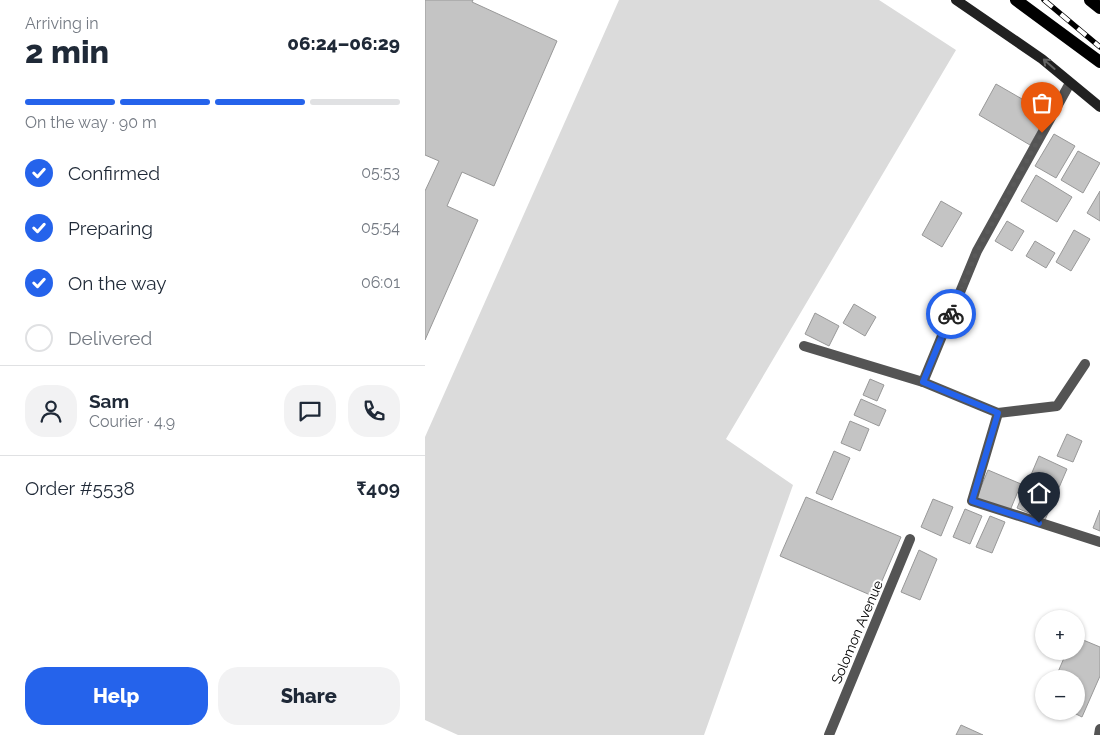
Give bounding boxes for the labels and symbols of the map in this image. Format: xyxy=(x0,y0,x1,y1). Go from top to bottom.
one-way arrow xyxy=(1043,59,1056,70)
pin xyxy=(1021,82,1063,133)
courier xyxy=(926,289,976,339)
pin xyxy=(1018,472,1060,523)
street label: Solomon Avenue xyxy=(828,578,886,686)

